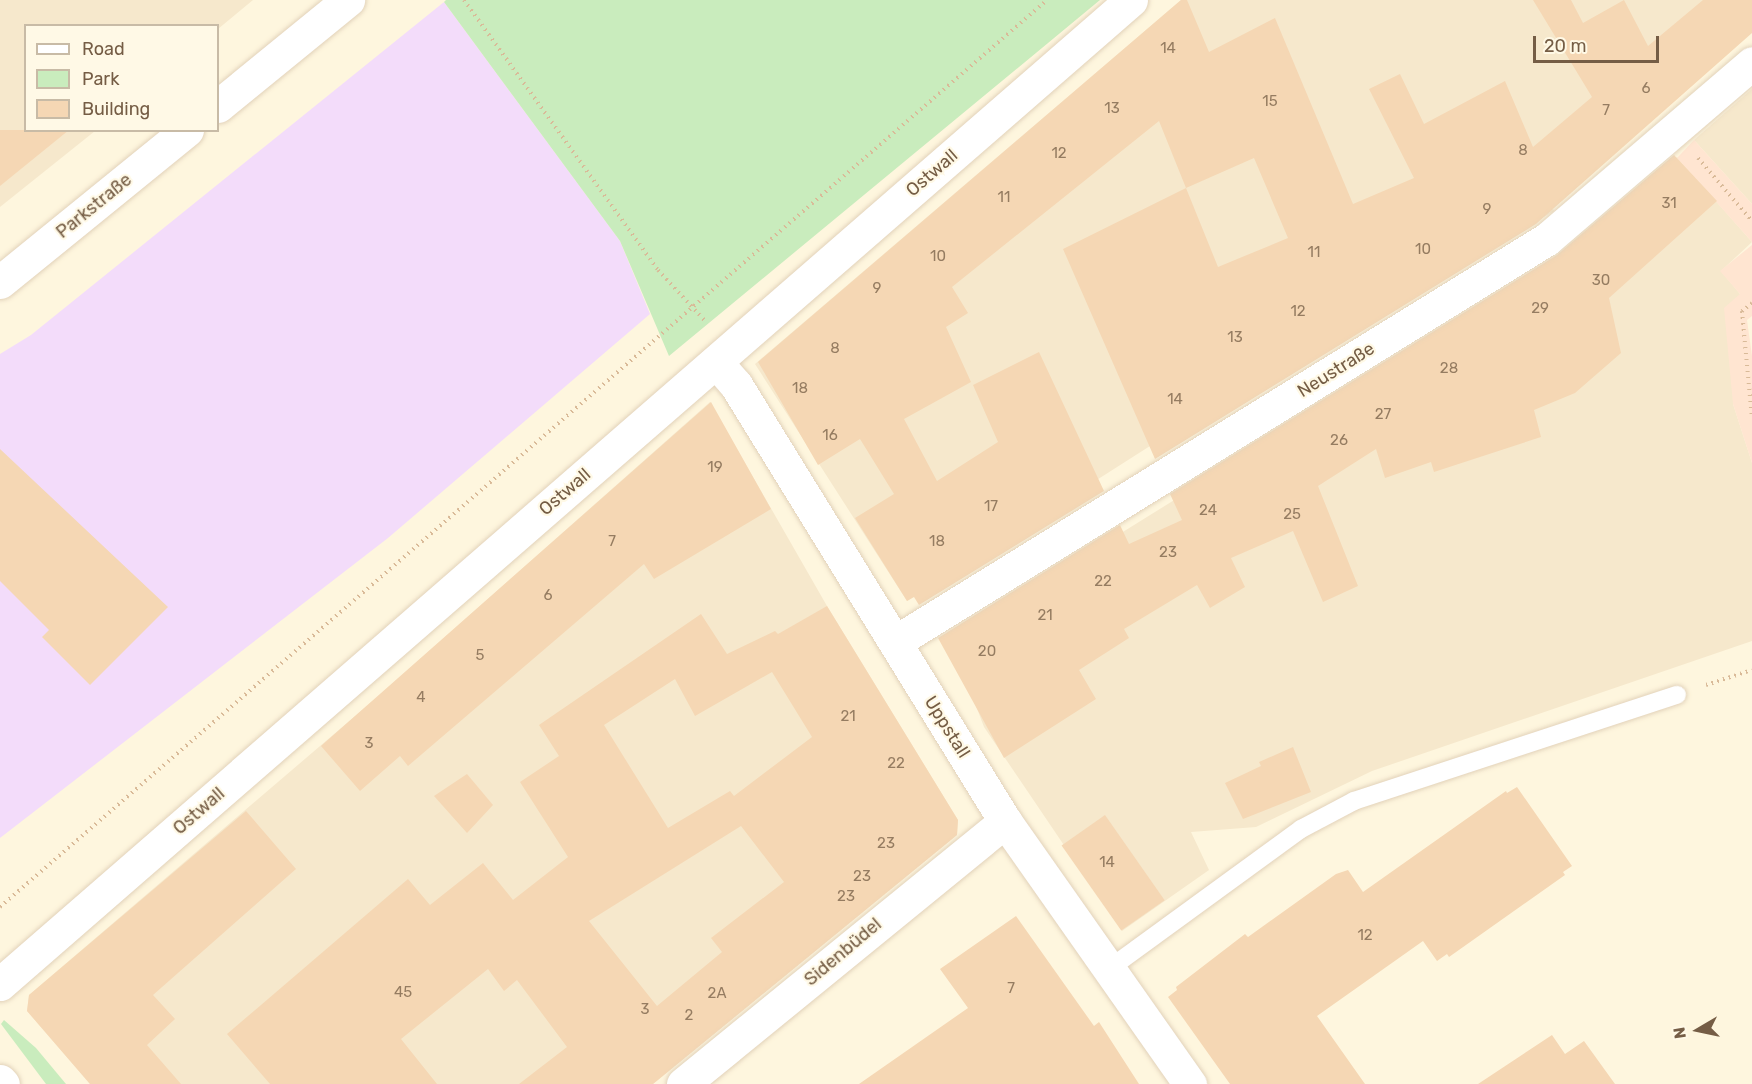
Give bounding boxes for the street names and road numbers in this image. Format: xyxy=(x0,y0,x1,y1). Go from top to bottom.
street label: Ostwall xyxy=(902,145,962,201)
street label: Parkstraße xyxy=(52,169,136,243)
street label: Neustraße xyxy=(1293,338,1379,402)
street label: Ostwall xyxy=(535,464,595,520)
street label: Uppstall xyxy=(920,692,974,762)
street label: Ostwall xyxy=(169,783,229,839)
street label: Sidenbüdel xyxy=(800,914,886,990)

